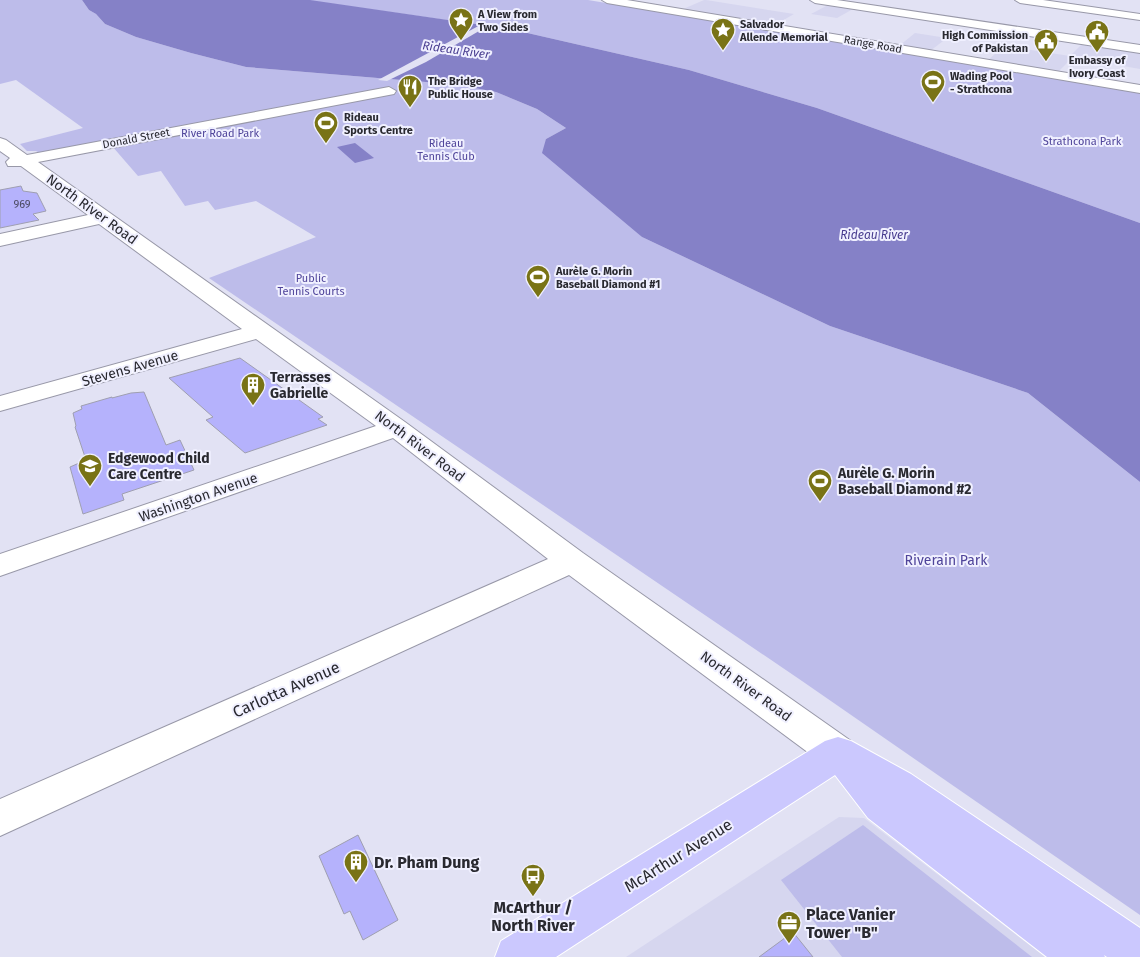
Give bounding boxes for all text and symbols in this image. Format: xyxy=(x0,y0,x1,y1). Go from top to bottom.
place icon: A View from Two Sides xyxy=(448,7,474,41)
place label: A View from Two Sides xyxy=(477,8,537,34)
place icon: Salvador Allende Memorial xyxy=(710,17,736,51)
place label: Salvador Allende Memorial xyxy=(739,18,829,44)
public building icon: Embassy of Ivory Coast xyxy=(1084,19,1110,53)
public building icon: High Commission of Pakistan xyxy=(1033,28,1059,62)
place label: High Commission of Pakistan xyxy=(942,29,1028,55)
street label: Range Road xyxy=(843,33,903,56)
water label: Rideau River xyxy=(422,38,491,62)
place label: Embassy of Ivory Coast xyxy=(1069,54,1126,80)
sports icon: Wading Pool - Strathcona xyxy=(920,69,946,103)
place label: Wading Pool - Strathcona xyxy=(950,70,1013,96)
restaurant icon: The Bridge Public House xyxy=(397,74,423,108)
place label: The Bridge Public House xyxy=(428,75,493,101)
sports icon: Rideau Sports Centre xyxy=(313,110,339,144)
place label: Rideau Sports Centre xyxy=(344,111,413,137)
street label: Donald Street xyxy=(101,126,171,151)
park label: River Road Park xyxy=(181,127,259,140)
park label: Strathcona Park xyxy=(1043,135,1122,148)
park label: Rideau Tennis Club xyxy=(417,137,475,163)
street label: North River Road xyxy=(43,171,141,248)
house number: 969 xyxy=(13,198,31,211)
water label: Rideau River xyxy=(840,228,908,242)
sports icon: Aurèle G. Morin Baseball Diamond #1 xyxy=(525,264,551,298)
place label: Aurèle G. Morin Baseball Diamond #1 xyxy=(555,265,660,291)
park label: Public Tennis Courts xyxy=(277,272,345,298)
street label: Stevens Avenue xyxy=(80,347,180,390)
place label: Terrasses Gabrielle xyxy=(270,369,331,402)
building icon: Terrasses Gabrielle xyxy=(240,372,266,406)
street label: North River Road xyxy=(371,407,468,486)
place label: Edgewood Child Care Centre xyxy=(108,450,210,483)
school or university icon: Edgewood Child Care Centre xyxy=(77,453,103,487)
place label: Aurèle G. Morin Baseball Diamond #2 xyxy=(837,465,972,498)
sports icon: Aurèle G. Morin Baseball Diamond #2 xyxy=(807,468,833,502)
street label: Washington Avenue xyxy=(137,469,260,526)
park label: Riverain Park xyxy=(905,552,988,569)
street label: North River Road xyxy=(697,648,795,725)
street label: Carlotta Avenue xyxy=(230,657,343,722)
street label: McArthur Avenue xyxy=(621,815,736,896)
building icon: Dr. Pham Dung xyxy=(343,849,369,883)
place label: Dr. Pham Dung xyxy=(374,853,480,872)
bus stop icon: McArthur / North River xyxy=(520,863,546,897)
place label: McArthur / North River xyxy=(491,898,575,935)
place label: Place Vanier Tower "B" xyxy=(806,905,896,942)
office icon: Place Vanier Tower "B" xyxy=(776,910,802,944)

